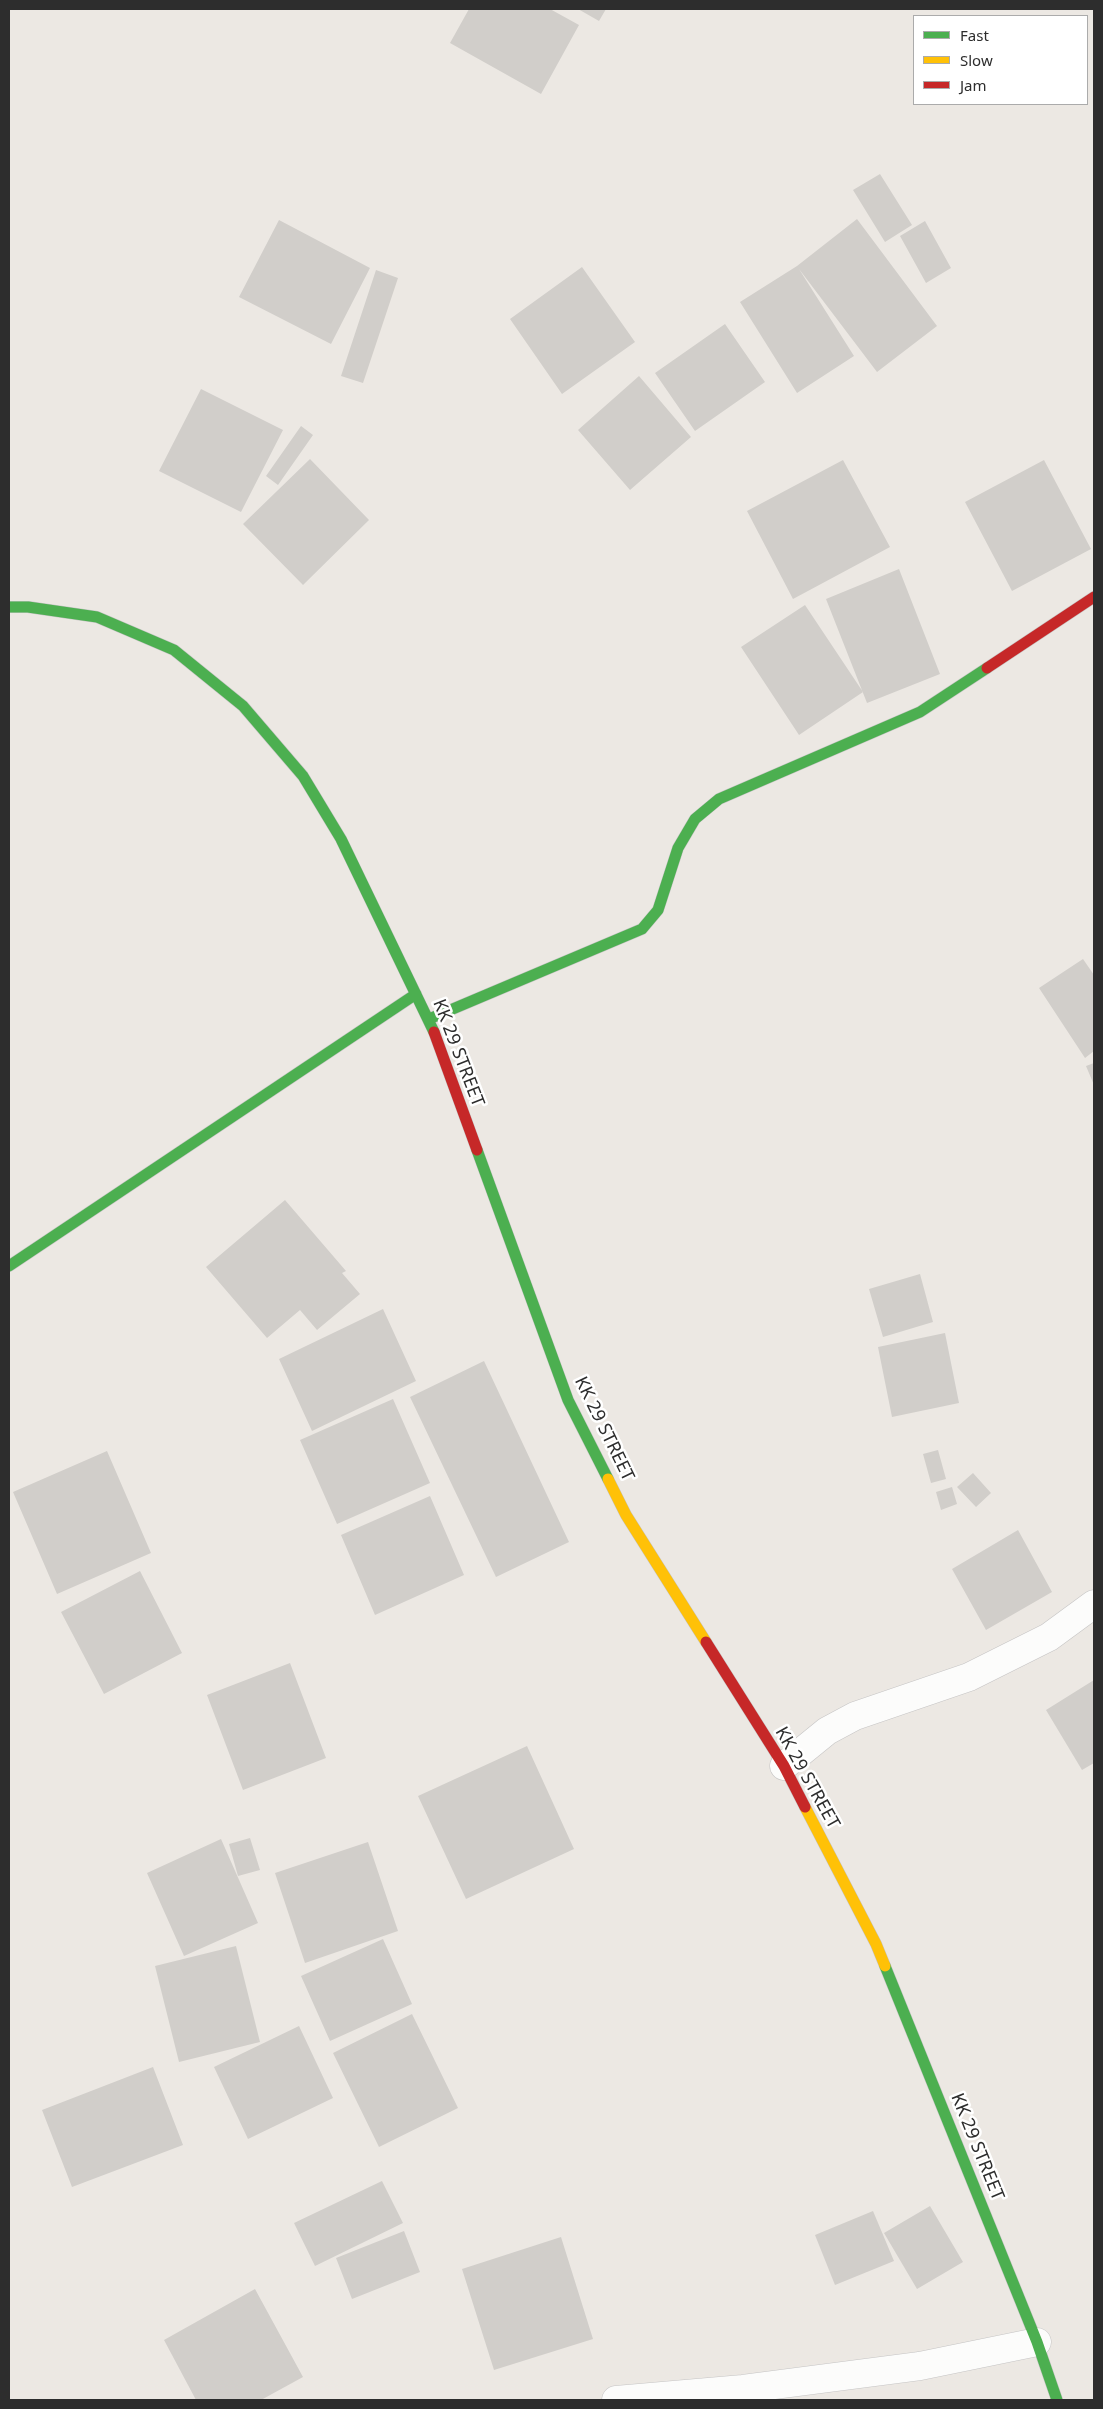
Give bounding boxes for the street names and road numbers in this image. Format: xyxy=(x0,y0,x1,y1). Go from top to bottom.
street label: KK 29 STREET xyxy=(428,996,488,1110)
street label: KK 29 STREET xyxy=(569,1373,639,1485)
street label: KK 29 STREET xyxy=(770,1723,844,1833)
street label: KK 29 STREET xyxy=(946,2090,1008,2204)

